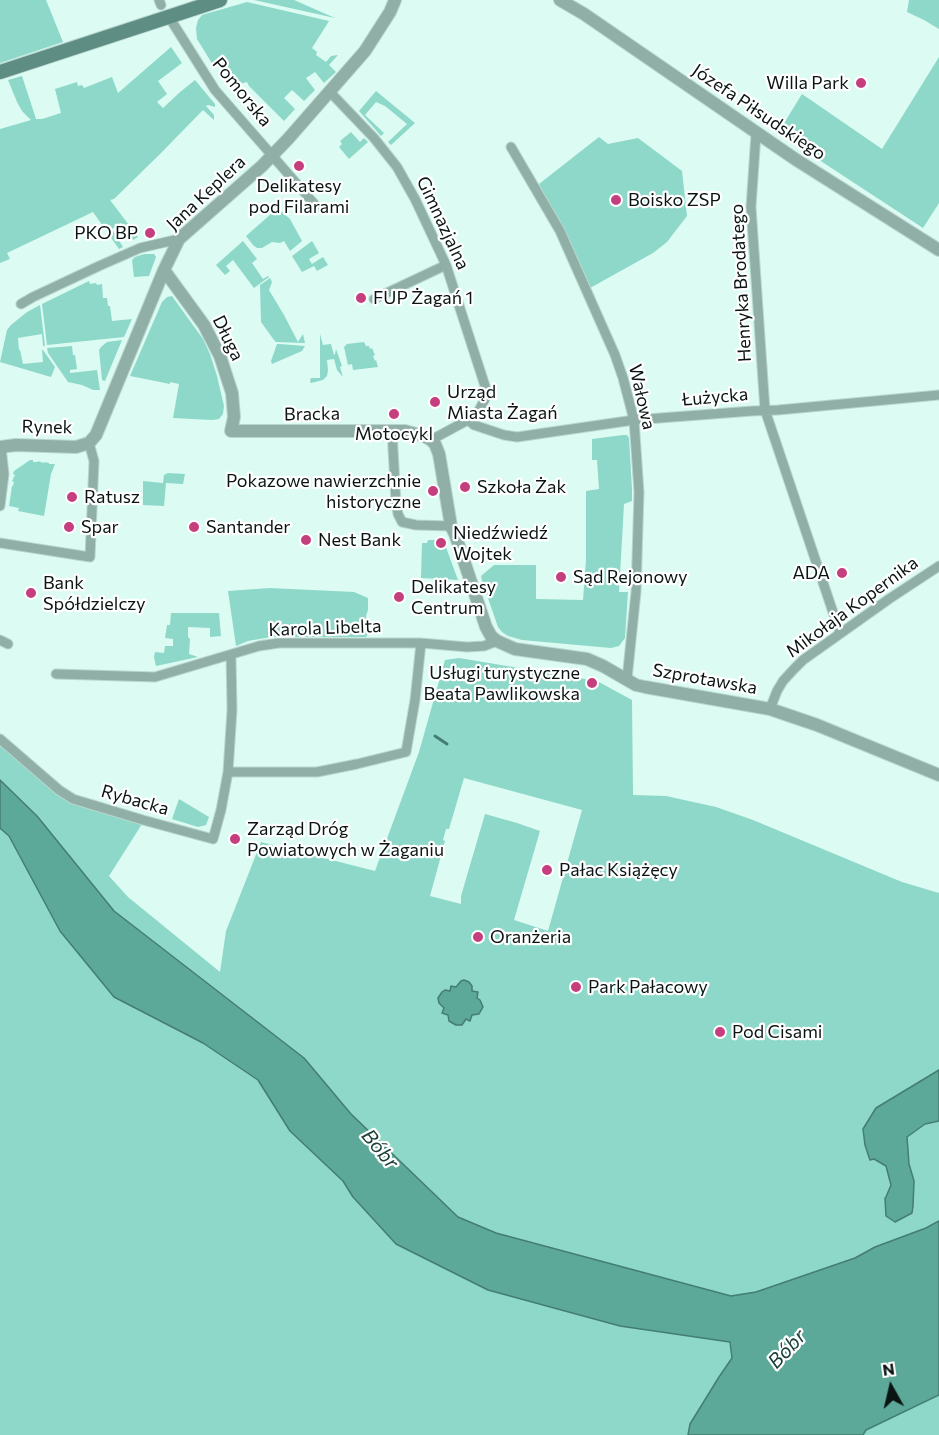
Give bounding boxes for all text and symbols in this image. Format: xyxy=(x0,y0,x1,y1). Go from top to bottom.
street label: Pomorska xyxy=(208,53,276,131)
street label: Józefa Piłsudskiego xyxy=(688,59,830,165)
place label: Willa Park xyxy=(766,72,849,94)
marker: Willa Park xyxy=(854,76,868,90)
street label: Jana Keplera xyxy=(162,151,250,235)
marker: Delikatesy pod Filarami xyxy=(292,159,306,173)
street label: Gimnazjalna xyxy=(412,173,474,273)
place label: Delikatesy pod Filarami xyxy=(249,175,349,218)
place label: Boisko ZSP xyxy=(628,189,721,211)
marker: Boisko ZSP xyxy=(609,193,623,207)
street label: Henryka Brodatego xyxy=(726,203,756,363)
place label: PKO BP xyxy=(74,222,138,244)
marker: PKO BP xyxy=(143,226,157,240)
place label: FUP Żagań 1 xyxy=(373,287,473,309)
marker: FUP Żagań 1 xyxy=(354,291,368,305)
street label: Długa xyxy=(208,312,248,364)
street label: Wałowa xyxy=(624,362,660,432)
place label: Urząd Miasta Żagań xyxy=(447,381,558,424)
street label: Łużycka xyxy=(681,383,749,411)
marker: Urząd Miasta Żagań xyxy=(428,395,442,409)
street label: Bracka xyxy=(284,403,340,425)
marker: Motocykl xyxy=(387,407,401,421)
street label: Rynek xyxy=(21,416,73,438)
place label: Motocykl xyxy=(355,423,433,445)
place label: Pokazowe nawierzchnie historyczne xyxy=(226,470,421,512)
place label: Szkoła Żak xyxy=(477,476,566,498)
marker: Szkoła Żak xyxy=(458,480,472,494)
marker: Pokazowe nawierzchnie historyczne xyxy=(426,484,440,498)
place label: Ratusz xyxy=(84,486,140,508)
marker: Ratusz xyxy=(65,490,79,504)
place label: Spar xyxy=(81,516,119,538)
place label: Santander xyxy=(206,516,290,538)
marker: Spar xyxy=(62,520,76,534)
marker: Santander xyxy=(187,520,201,534)
place label: Niedźwiedź Wojtek xyxy=(453,522,548,564)
place label: Nest Bank xyxy=(318,529,401,551)
marker: Nest Bank xyxy=(299,533,313,547)
marker: Niedźwiedź Wojtek xyxy=(434,536,448,550)
street label: Mikołaja Kopernika xyxy=(782,552,922,662)
place label: ADA xyxy=(792,562,830,584)
place label: Sąd Rejonowy xyxy=(573,566,688,588)
marker: ADA xyxy=(835,566,849,580)
marker: Sąd Rejonowy xyxy=(554,570,568,584)
place label: Bank Spółdzielczy xyxy=(43,572,146,614)
place label: Delikatesy Centrum xyxy=(411,576,496,618)
marker: Bank Spółdzielczy xyxy=(24,586,38,600)
marker: Delikatesy Centrum xyxy=(392,590,406,604)
street label: Karola Libelta xyxy=(268,615,382,641)
street label: Szprotawska xyxy=(651,659,759,699)
place label: Usługi turystyczne Beata Pawlikowska xyxy=(424,662,580,704)
marker: Usługi turystyczne Beata Pawlikowska xyxy=(585,676,599,690)
street label: Rybacka xyxy=(99,780,171,820)
place label: Zarząd Dróg Powiatowych w Żaganiu xyxy=(247,818,444,860)
marker: Zarząd Dróg Powiatowych w Żaganiu xyxy=(228,832,242,846)
place label: Pałac Książęcy xyxy=(559,859,678,881)
marker: Pałac Książęcy xyxy=(540,863,554,877)
place label: Oranżeria xyxy=(490,926,571,948)
marker: Oranżeria xyxy=(471,930,485,944)
place label: Park Pałacowy xyxy=(588,976,708,998)
marker: Park Pałacowy xyxy=(569,980,583,994)
place label: Pod Cisami xyxy=(732,1021,822,1043)
marker: Pod Cisami xyxy=(713,1025,727,1039)
water label: Bóbr xyxy=(356,1124,404,1174)
water label: Bóbr xyxy=(763,1324,811,1374)
north arrow xyxy=(861,1357,921,1417)
text: N xyxy=(881,1358,896,1379)

